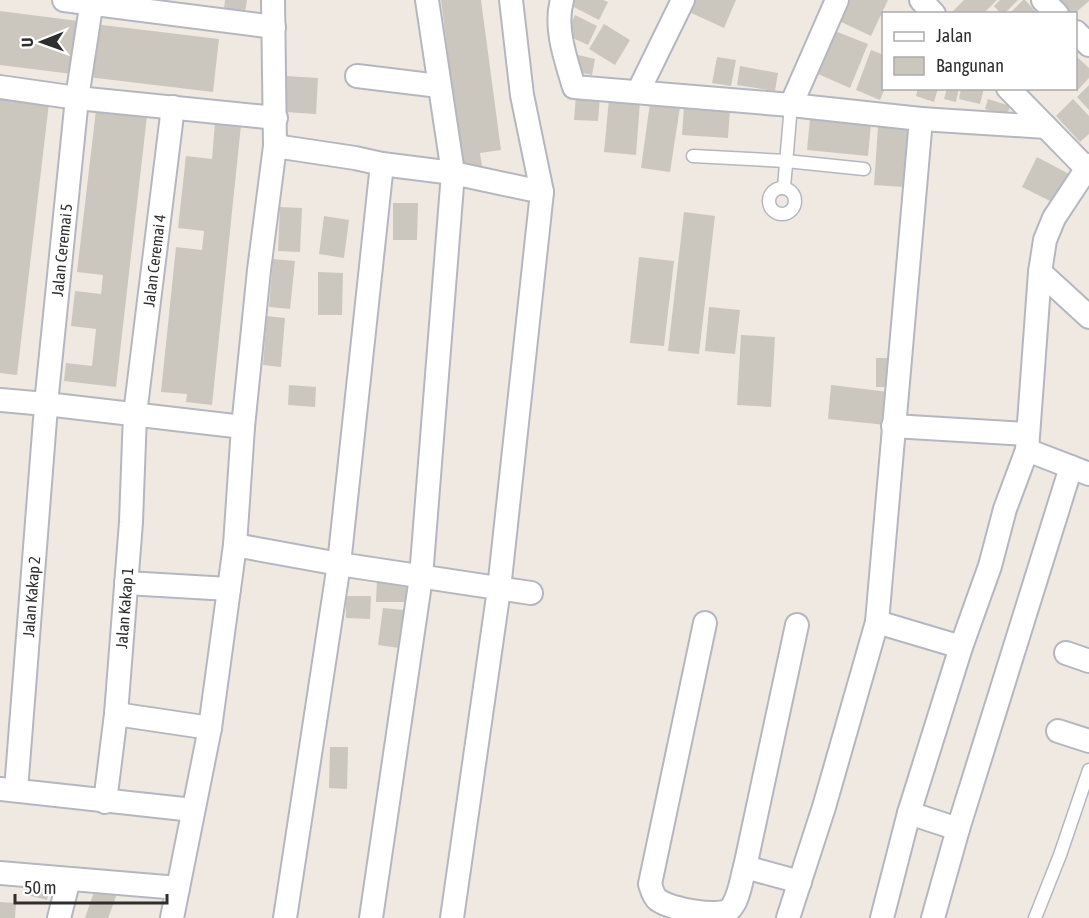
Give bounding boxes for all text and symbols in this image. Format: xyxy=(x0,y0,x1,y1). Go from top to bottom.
north arrow xyxy=(12,12,72,72)
legend xyxy=(882,12,1077,90)
text: Jalan xyxy=(936,25,972,46)
text: U xyxy=(18,37,36,47)
text: Bangunan xyxy=(936,55,1004,76)
street label: Jalan Ceremai 5 xyxy=(48,203,75,297)
street label: Jalan Ceremai 4 xyxy=(139,213,169,308)
street label: Jalan Kakap 2 xyxy=(19,555,44,638)
street label: Jalan Kakap 1 xyxy=(112,567,137,649)
scale bar xyxy=(15,867,166,905)
text: 50 m xyxy=(24,877,56,898)

